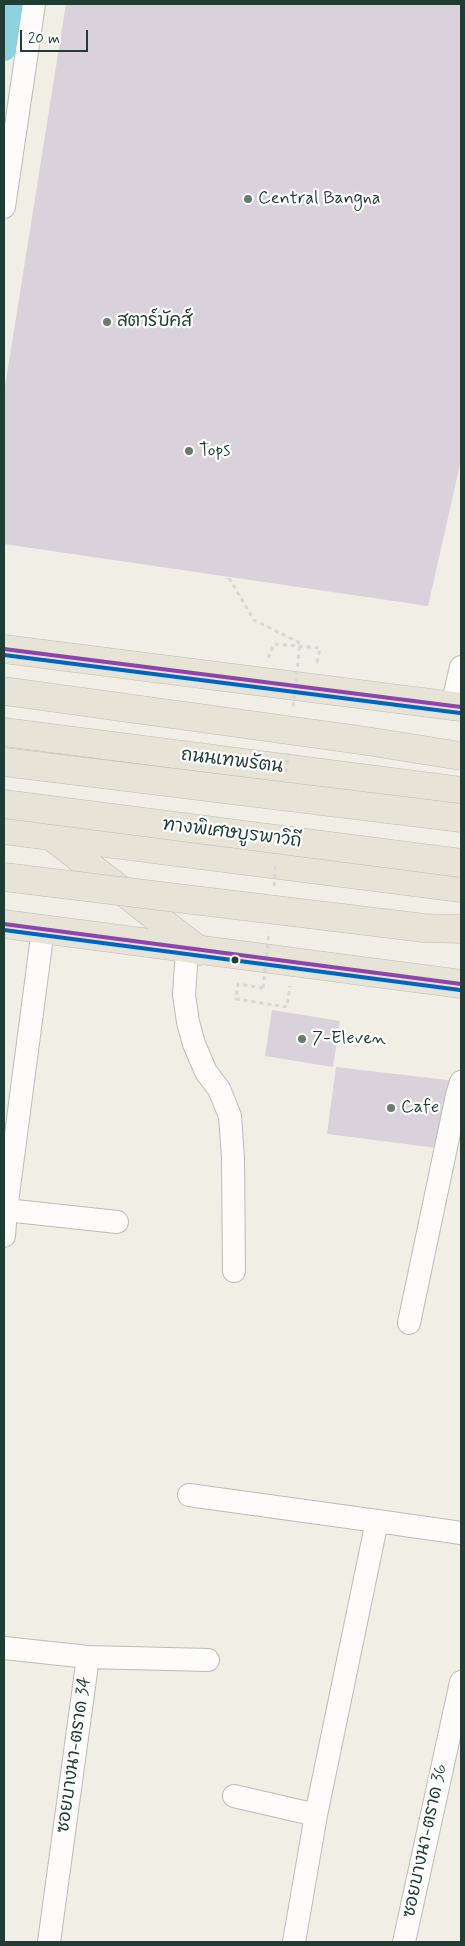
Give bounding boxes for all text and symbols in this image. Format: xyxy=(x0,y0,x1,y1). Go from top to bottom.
scale bar xyxy=(22,20,90,52)
text: 20 m xyxy=(28,29,60,49)
place label: Central Bangna xyxy=(258,188,381,210)
marker: Central Bangna xyxy=(242,193,254,205)
place label: สตาร์บัคส์ xyxy=(117,311,192,333)
marker: สตาร์บัคส์ xyxy=(101,316,113,328)
place label: Tops xyxy=(199,440,230,462)
marker: Tops xyxy=(183,445,195,457)
street label: ถนนเทพรัตน xyxy=(180,745,284,779)
street label: ทางพิเศษบูรพาวิถี xyxy=(161,815,303,853)
unlabelled marker xyxy=(230,955,240,965)
place label: 7-Eleven xyxy=(312,1028,386,1050)
marker: 7-Eleven xyxy=(296,1033,308,1045)
place label: Cafe xyxy=(401,1097,439,1119)
marker: Cafe xyxy=(385,1102,397,1114)
street label: ซอยบางนา-ตราด 34 xyxy=(53,1676,97,1834)
street label: ซอยบางนา-ตราด 36 xyxy=(399,1762,453,1920)

